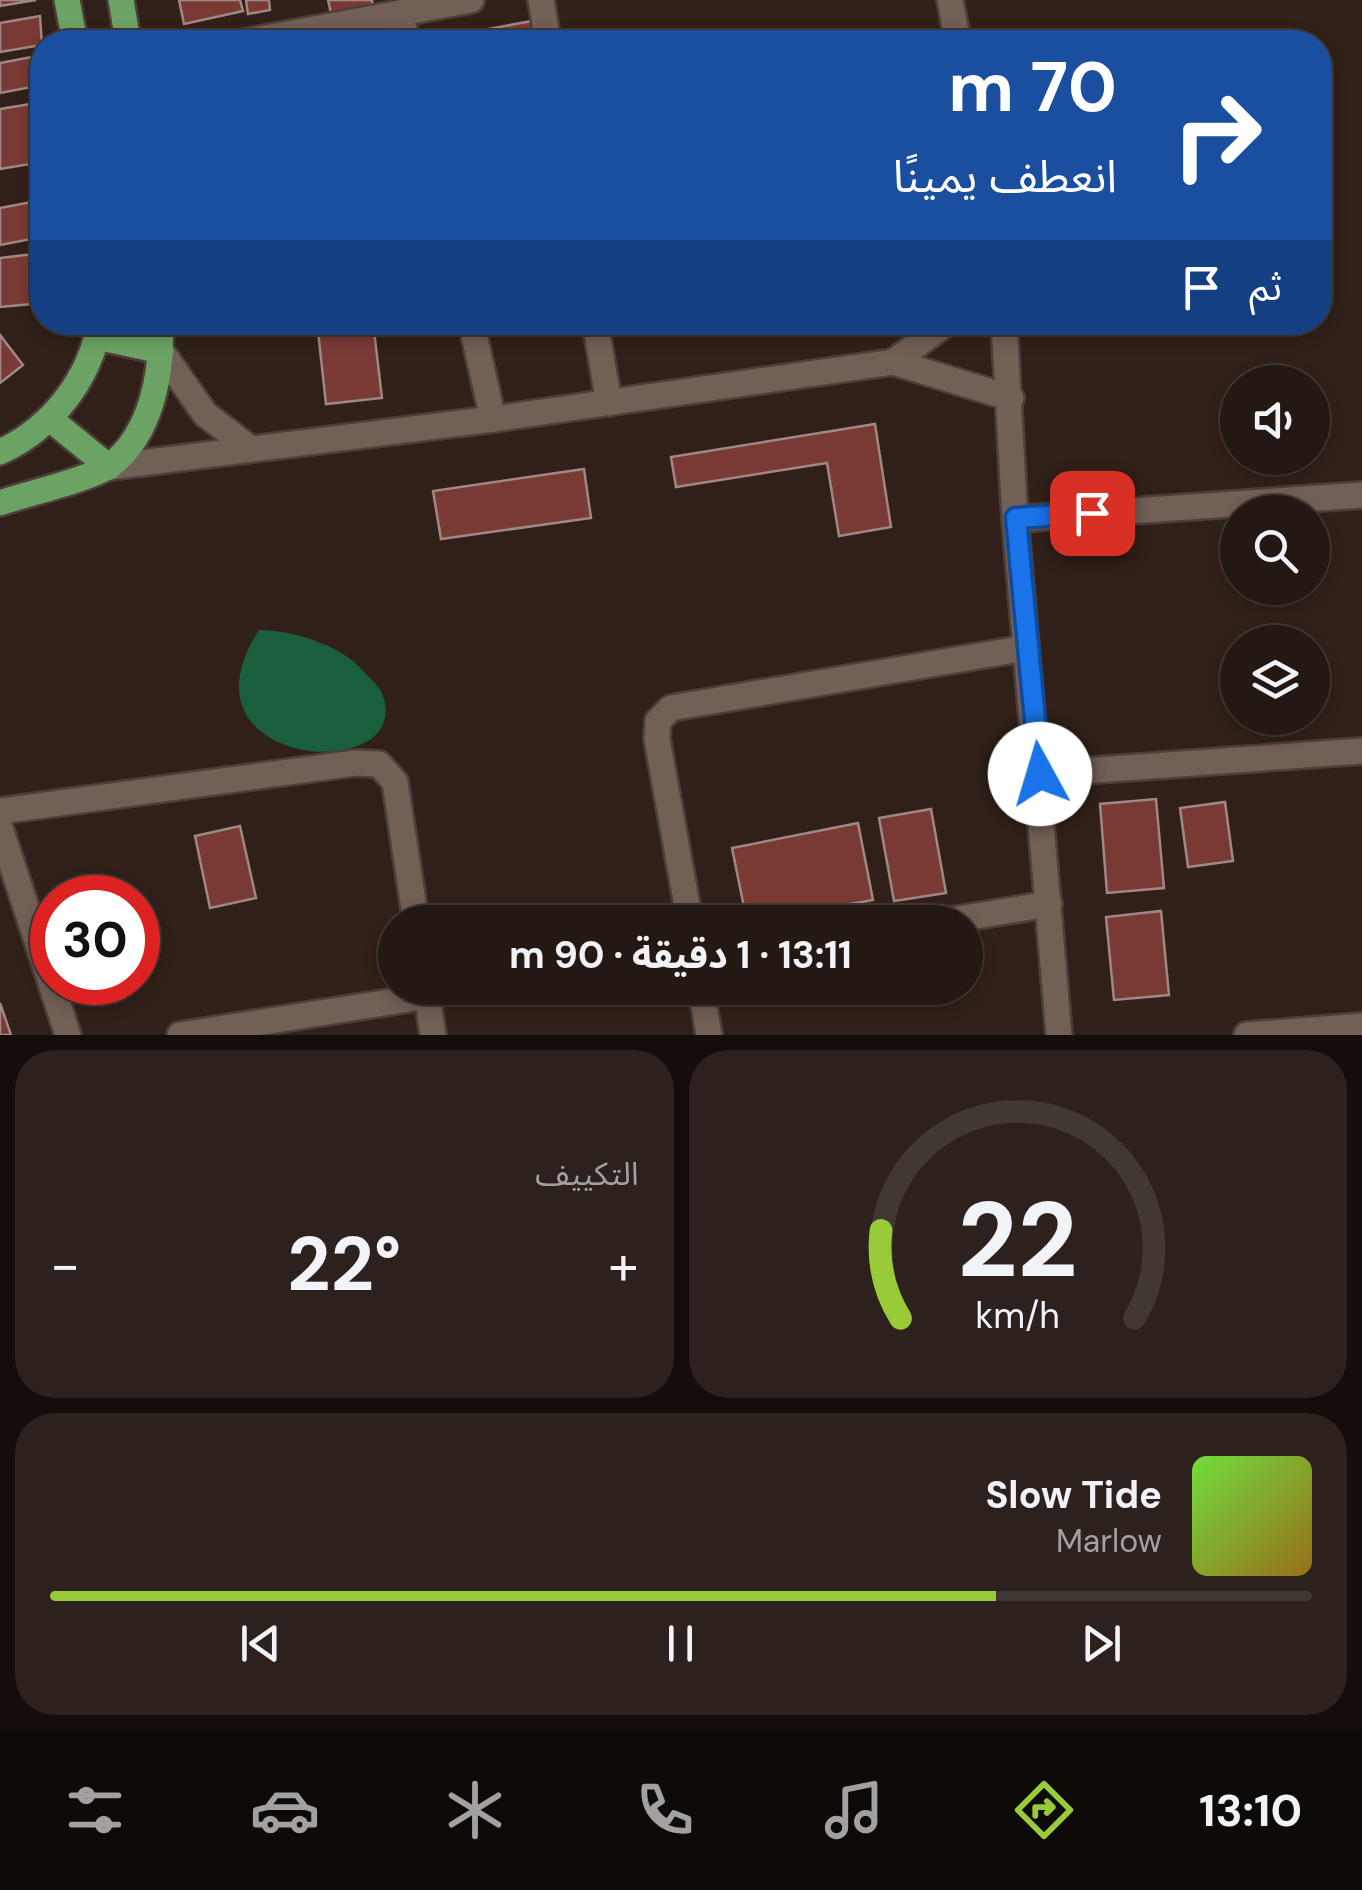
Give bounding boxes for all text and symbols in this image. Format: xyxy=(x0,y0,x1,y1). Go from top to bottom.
text: 70 m xyxy=(948,42,1117,133)
icon: right xyxy=(1152,70,1282,200)
text: انعطف يمينًا xyxy=(893,147,1117,206)
icon: arrive xyxy=(1174,260,1229,315)
text: ثم xyxy=(1249,262,1282,312)
map controls xyxy=(1220,365,1330,735)
button: sound xyxy=(1220,365,1330,475)
pin xyxy=(1050,471,1135,556)
icon: arrive xyxy=(1065,486,1120,541)
button: search xyxy=(1220,495,1330,605)
button: layers xyxy=(1220,625,1330,735)
position arrow xyxy=(988,722,1092,826)
speed limit sign: 30 xyxy=(30,875,160,1005)
text: 13:11 · 1 دقيقة · 90 m xyxy=(509,930,852,980)
text: التكييف xyxy=(535,1153,639,1195)
text: 22 xyxy=(958,1173,1078,1308)
text: 22° xyxy=(287,1216,401,1313)
text: − xyxy=(50,1229,80,1301)
text: + xyxy=(608,1229,639,1301)
text: km/h xyxy=(976,1293,1060,1339)
text: Slow Tide xyxy=(985,1470,1162,1520)
text: Marlow xyxy=(1056,1520,1162,1562)
icon: previous xyxy=(233,1616,288,1671)
icon: pause xyxy=(653,1616,708,1671)
icon: next xyxy=(1074,1616,1129,1671)
icon: filters xyxy=(60,1775,130,1845)
icon: car xyxy=(250,1775,320,1845)
icon: climate xyxy=(440,1775,510,1845)
icon: phone xyxy=(630,1775,700,1845)
icon: music xyxy=(819,1775,889,1845)
icon: directions xyxy=(1009,1775,1079,1845)
text: 13:10 xyxy=(1199,1781,1302,1840)

